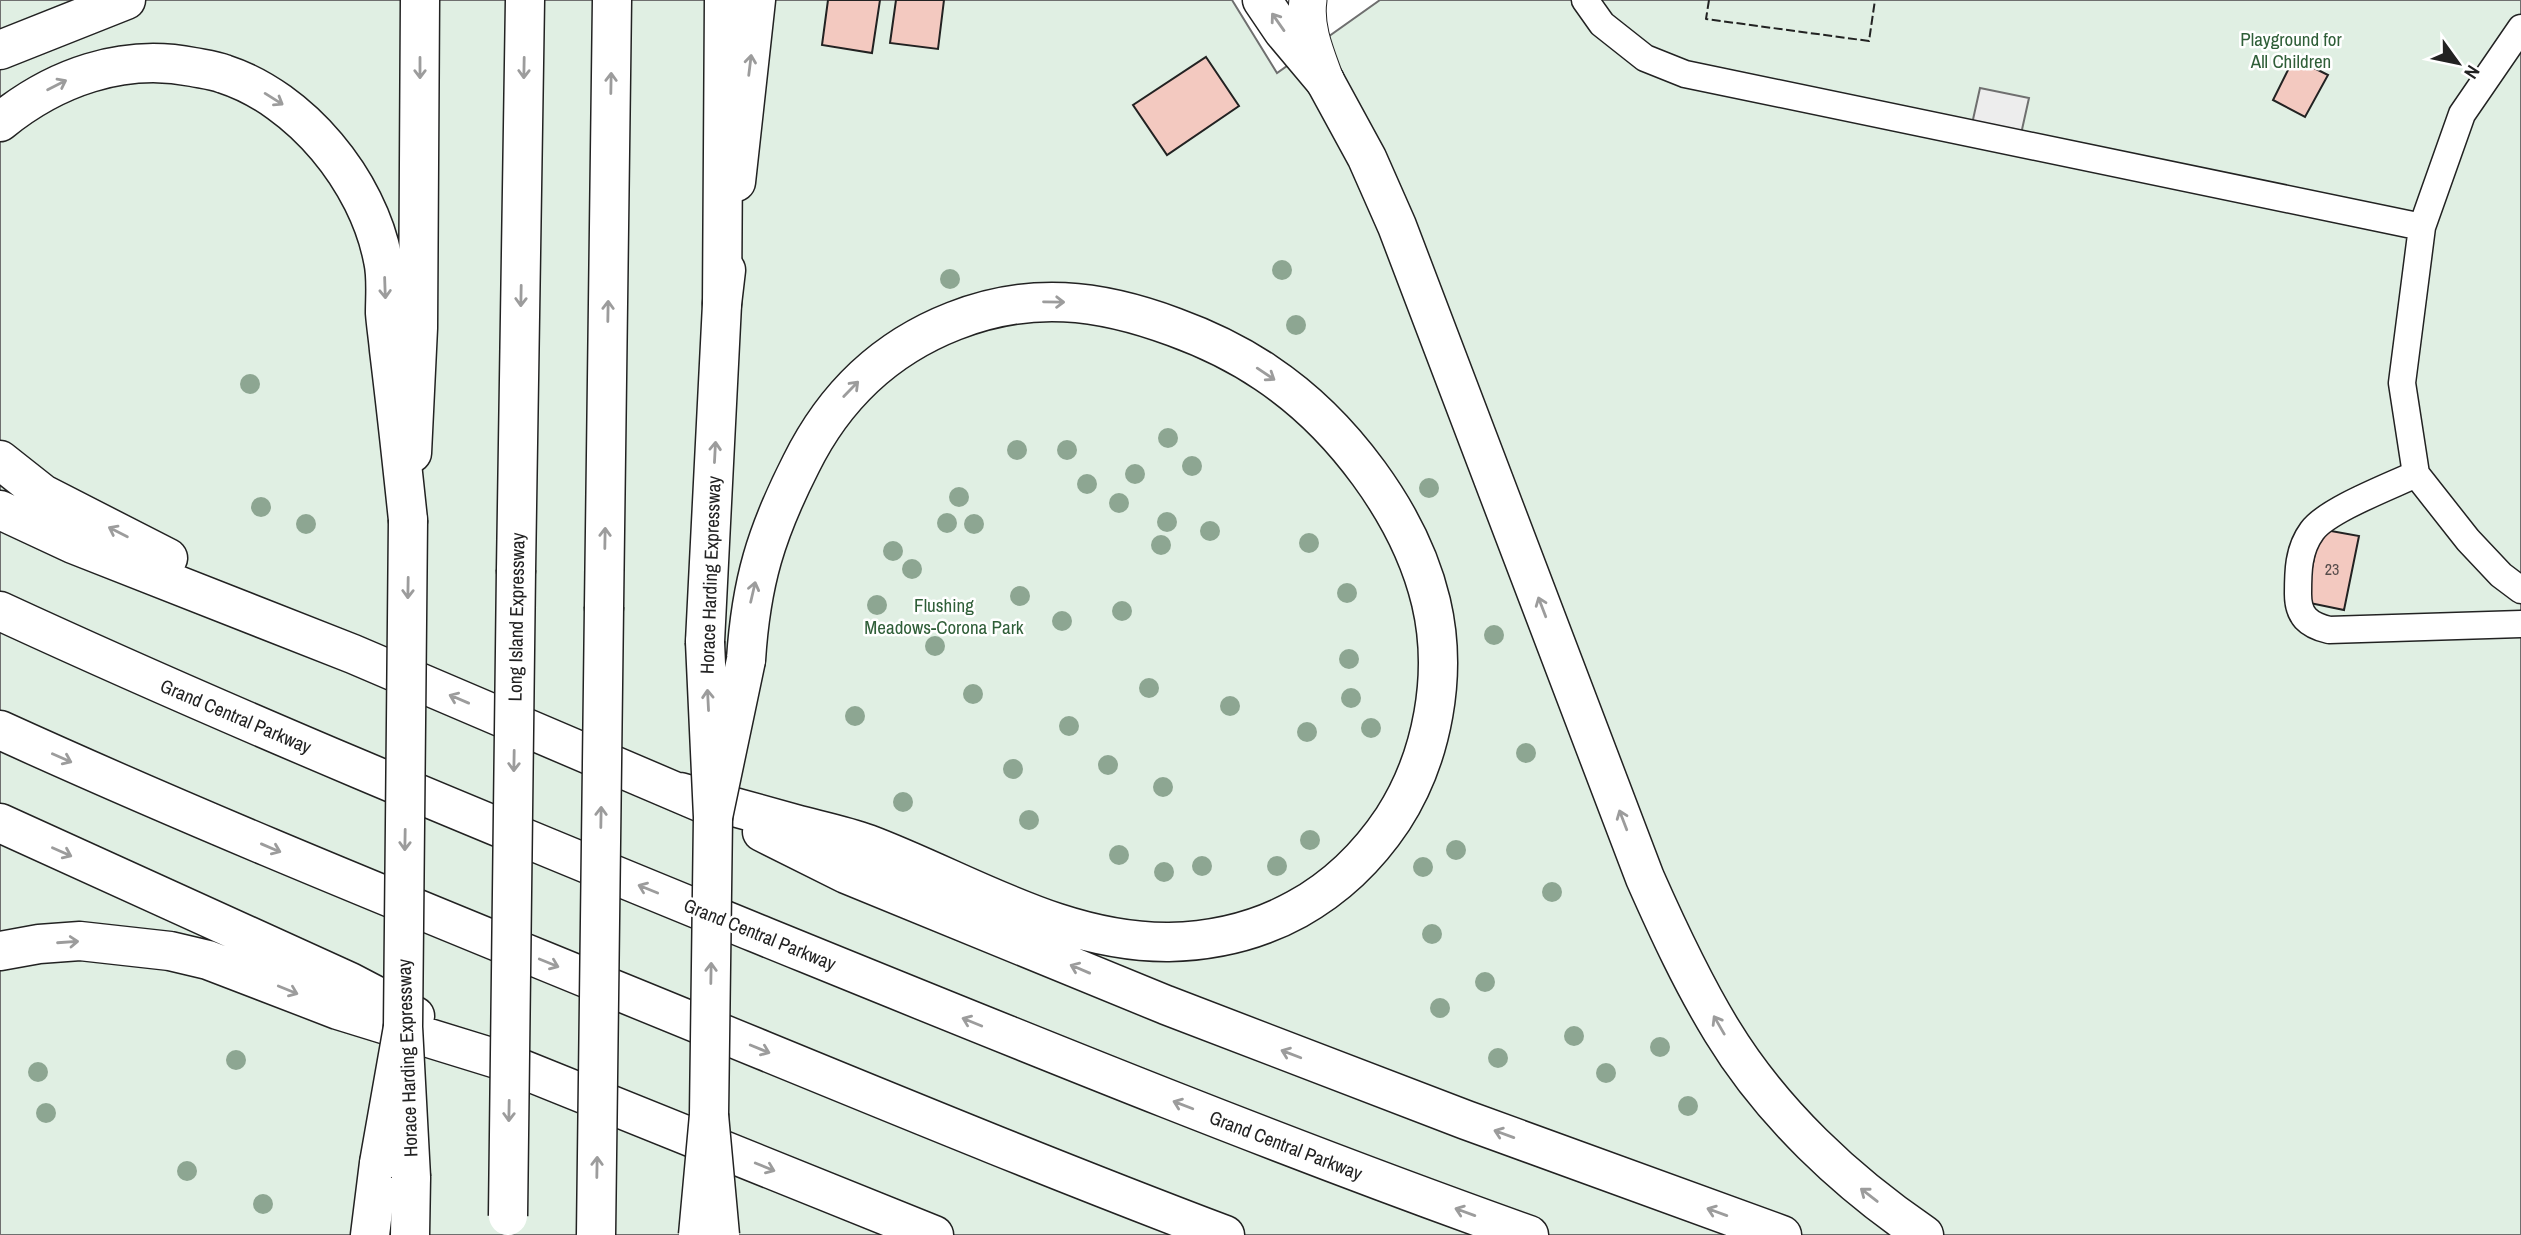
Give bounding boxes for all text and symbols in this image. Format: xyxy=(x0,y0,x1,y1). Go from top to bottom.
one-way arrow xyxy=(1270,13,1285,32)
park label: Playground for All Children xyxy=(2240,26,2342,74)
north arrow xyxy=(2423,28,2493,98)
one-way arrow xyxy=(743,55,756,77)
one-way arrow xyxy=(413,56,427,79)
one-way arrow xyxy=(517,56,531,79)
text: N xyxy=(2458,60,2486,84)
one-way arrow xyxy=(604,72,618,95)
one-way arrow xyxy=(46,78,67,92)
one-way arrow xyxy=(263,93,283,107)
one-way arrow xyxy=(378,276,392,299)
one-way arrow xyxy=(514,284,527,307)
one-way arrow xyxy=(1042,295,1065,308)
one-way arrow xyxy=(601,300,615,323)
one-way arrow xyxy=(1256,367,1275,381)
one-way arrow xyxy=(842,381,859,398)
one-way arrow xyxy=(708,441,721,464)
street label: Horace Harding Expressway xyxy=(694,475,726,675)
one-way arrow xyxy=(109,525,129,539)
one-way arrow xyxy=(598,527,612,550)
street label: Long Island Expressway xyxy=(502,532,530,702)
house number: 23 xyxy=(2325,558,2339,580)
one-way arrow xyxy=(401,576,414,599)
one-way arrow xyxy=(747,581,760,604)
park label: Flushing Meadows-Corona Park xyxy=(864,592,1024,640)
one-way arrow xyxy=(1535,596,1548,618)
street label: Grand Central Parkway xyxy=(156,672,316,760)
one-way arrow xyxy=(701,689,714,712)
one-way arrow xyxy=(449,692,470,705)
one-way arrow xyxy=(507,749,521,772)
one-way arrow xyxy=(51,752,72,765)
one-way arrow xyxy=(594,806,608,829)
one-way arrow xyxy=(1616,809,1628,831)
one-way arrow xyxy=(398,828,412,851)
one-way arrow xyxy=(260,842,281,855)
one-way arrow xyxy=(51,846,72,859)
one-way arrow xyxy=(637,881,659,894)
street label: Grand Central Parkway xyxy=(680,892,840,976)
one-way arrow xyxy=(56,935,78,948)
street label: Horace Harding Expressway xyxy=(391,958,423,1158)
one-way arrow xyxy=(538,958,560,971)
one-way arrow xyxy=(704,962,718,985)
one-way arrow xyxy=(1070,962,1091,975)
one-way arrow xyxy=(277,984,298,997)
one-way arrow xyxy=(961,1014,983,1027)
one-way arrow xyxy=(1712,1016,1726,1036)
one-way arrow xyxy=(749,1043,770,1056)
one-way arrow xyxy=(1280,1047,1302,1060)
one-way arrow xyxy=(1173,1098,1194,1111)
one-way arrow xyxy=(502,1099,516,1122)
street label: Grand Central Parkway xyxy=(1206,1104,1366,1186)
one-way arrow xyxy=(1493,1127,1515,1139)
one-way arrow xyxy=(590,1156,604,1179)
one-way arrow xyxy=(754,1161,776,1174)
one-way arrow xyxy=(1861,1187,1879,1202)
one-way arrow xyxy=(1454,1205,1476,1217)
one-way arrow xyxy=(1707,1205,1729,1217)

